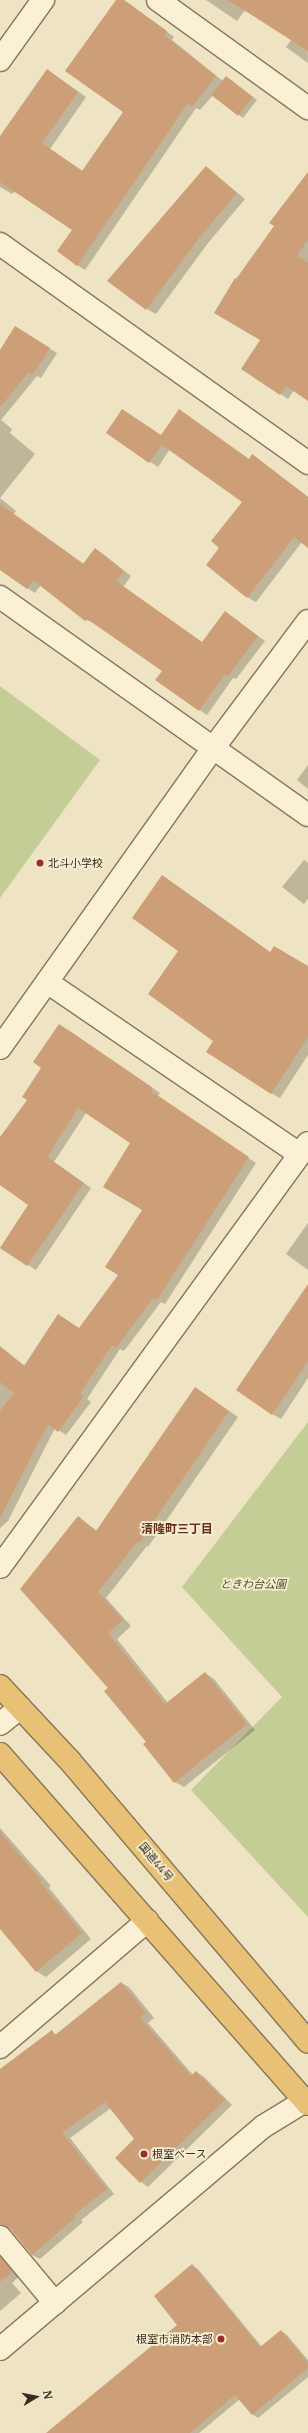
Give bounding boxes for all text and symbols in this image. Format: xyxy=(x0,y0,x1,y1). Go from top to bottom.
place label: 北斗小学校 xyxy=(48,856,103,870)
marker: 北斗小学校 xyxy=(35,858,45,868)
district label: 清隆町三丁目 xyxy=(141,1522,213,1536)
park label: ときわ台公園 xyxy=(220,1577,286,1591)
street label: 国道44号 xyxy=(136,1840,176,1884)
place label: 根室ベース xyxy=(152,2147,207,2161)
marker: 根室ベース xyxy=(139,2149,149,2159)
place label: 根室市消防本部 xyxy=(136,2332,213,2346)
marker: 根室市消防本部 xyxy=(216,2334,226,2344)
north arrow xyxy=(16,2377,56,2417)
text: N xyxy=(40,2389,55,2400)

